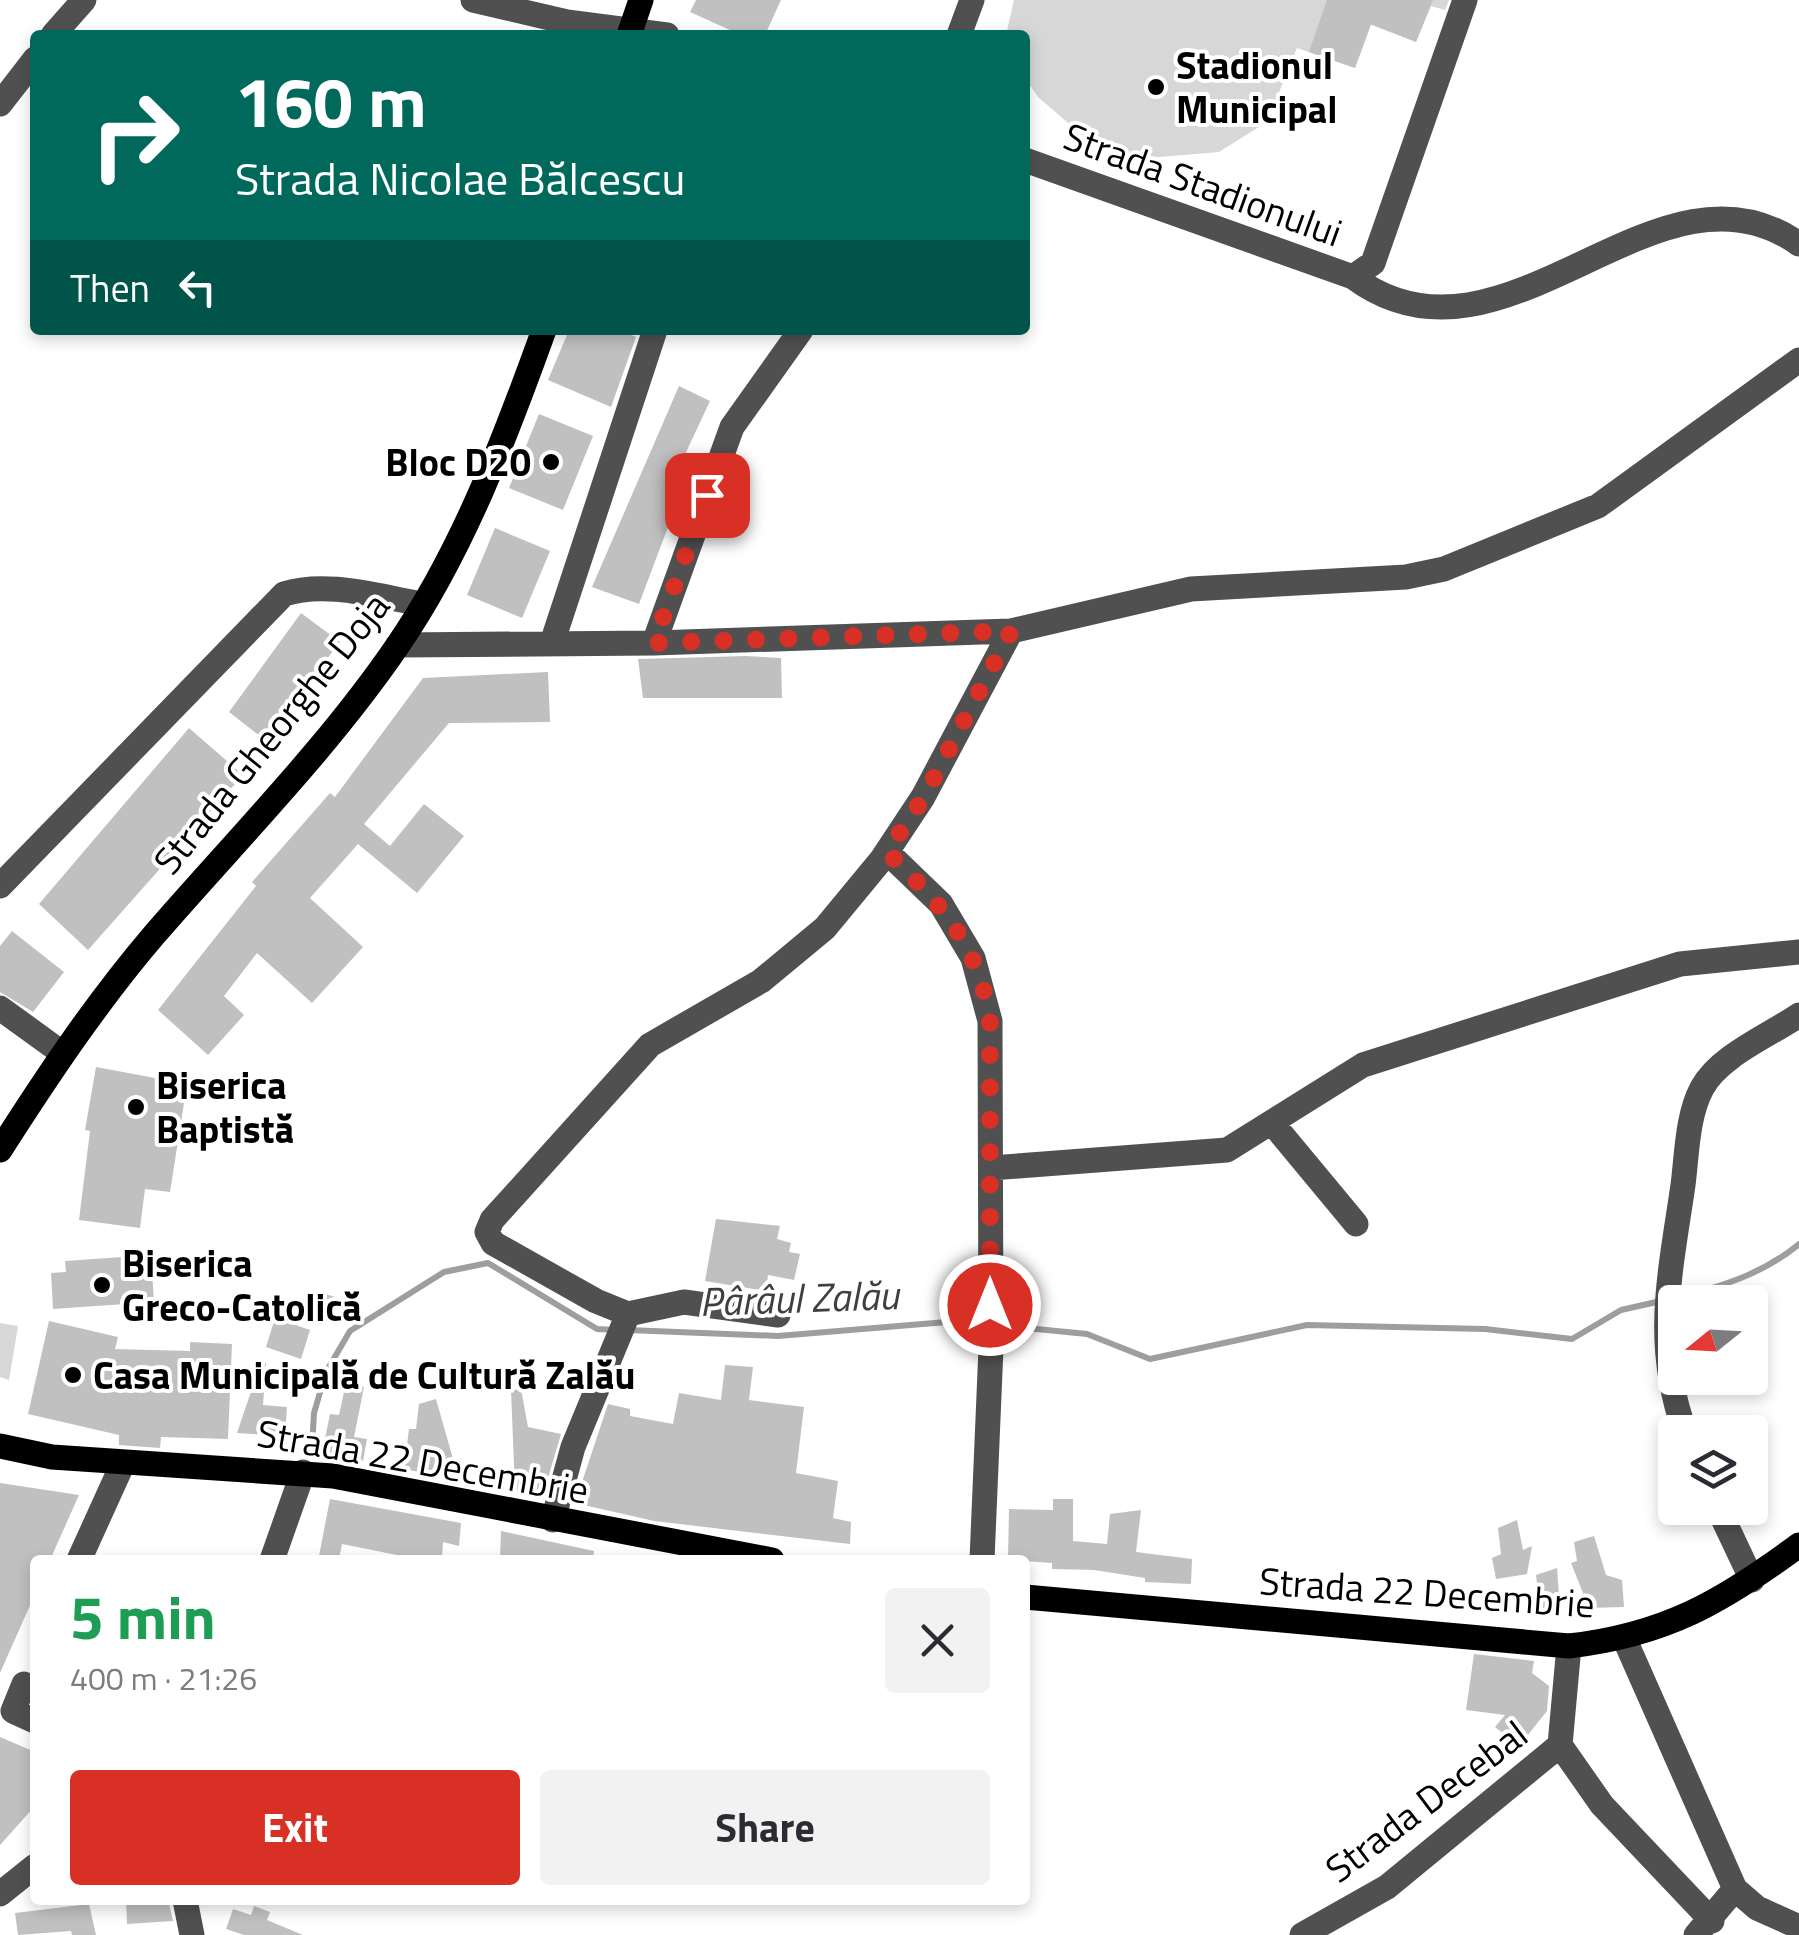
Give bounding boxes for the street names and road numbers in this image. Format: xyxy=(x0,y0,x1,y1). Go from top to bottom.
street label: Strada Stadionului xyxy=(1056,107,1350,261)
street label: Strada Gheorghe Doja xyxy=(139,579,403,887)
street label: Strada 22 Decembrie xyxy=(253,1403,593,1519)
street label: Strada 22 Decembrie xyxy=(1257,1551,1597,1633)
street label: Strada Decebal xyxy=(1313,1706,1539,1896)

